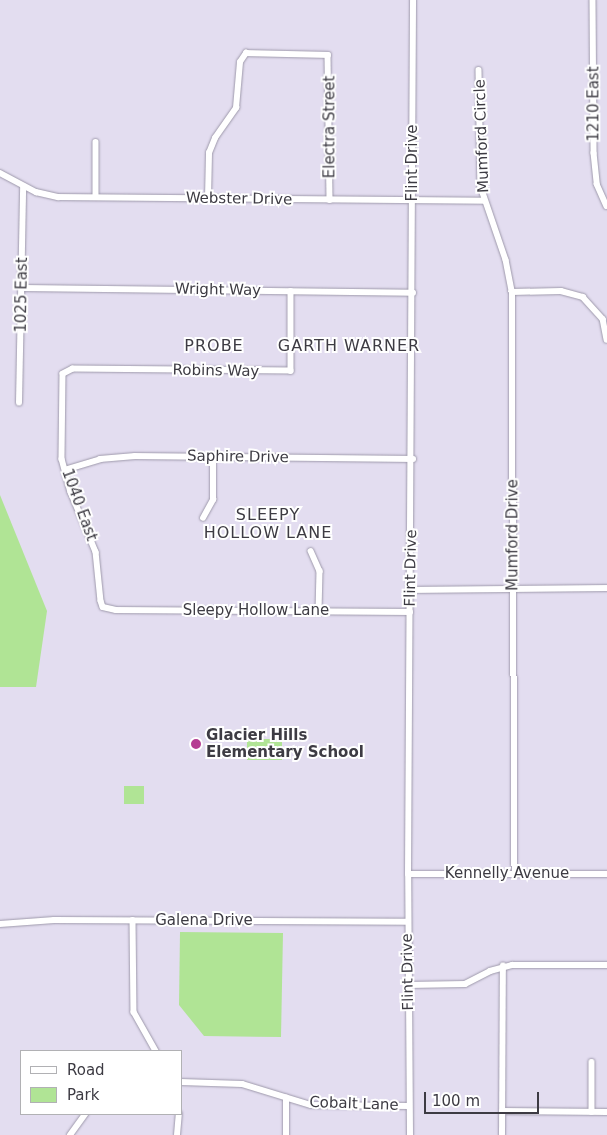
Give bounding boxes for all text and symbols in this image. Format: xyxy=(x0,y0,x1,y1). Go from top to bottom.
street label: 1210 East xyxy=(585,66,603,142)
street label: Electra Street xyxy=(321,76,339,178)
street label: Mumford Circle xyxy=(471,79,493,193)
street label: Flint Drive xyxy=(404,124,422,202)
street label: Webster Drive xyxy=(186,189,292,209)
street label: 1025 East xyxy=(12,257,32,333)
street label: Wright Way xyxy=(175,280,261,300)
district label: PROBE xyxy=(184,336,244,356)
district label: GARTH WARNER xyxy=(276,336,422,356)
street label: Robins Way xyxy=(173,361,259,381)
street label: Saphire Drive xyxy=(187,447,289,467)
street label: 1040 East xyxy=(58,467,100,543)
street label: Mumford Drive xyxy=(504,479,522,591)
district label: SLEEPY HOLLOW LANE xyxy=(202,505,334,543)
street label: Flint Drive xyxy=(401,529,421,607)
street label: Sleepy Hollow Lane xyxy=(183,602,329,620)
place label: Glacier Hills Elementary School xyxy=(206,726,364,761)
marker: Glacier Hills Elementary School xyxy=(190,738,202,750)
street label: Kennelly Avenue xyxy=(445,865,569,883)
street label: Galena Drive xyxy=(155,912,253,930)
street label: Flint Drive xyxy=(398,933,418,1011)
legend xyxy=(20,1050,182,1115)
text: Road xyxy=(67,1061,105,1079)
scale bar xyxy=(427,1082,542,1114)
text: Park xyxy=(67,1086,99,1104)
text: 100 m xyxy=(432,1092,480,1110)
street label: Cobalt Lane xyxy=(309,1093,399,1115)

